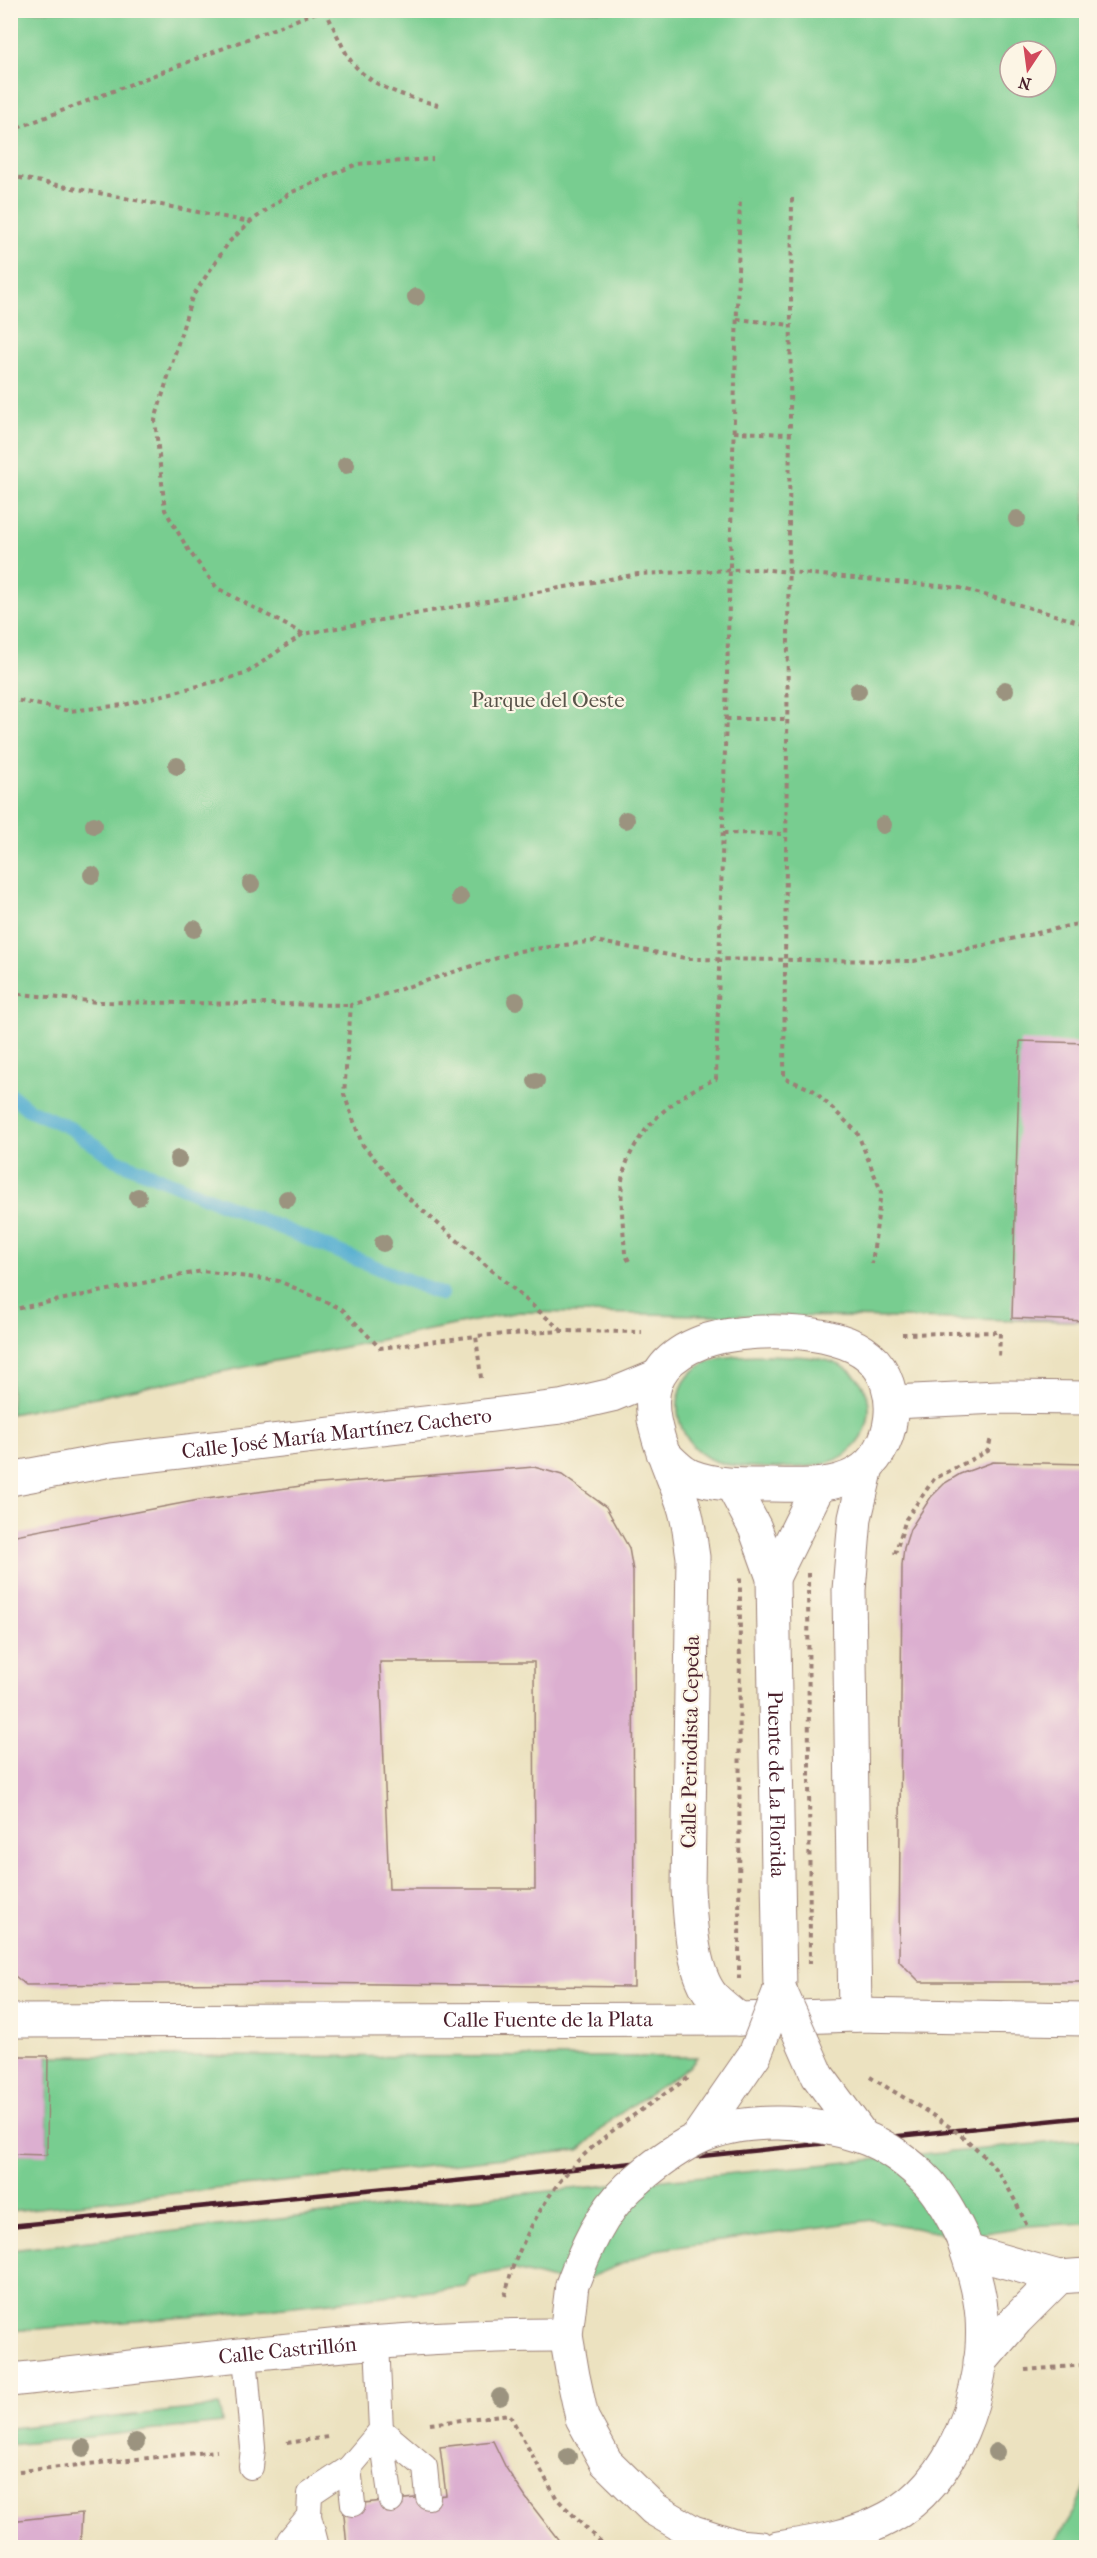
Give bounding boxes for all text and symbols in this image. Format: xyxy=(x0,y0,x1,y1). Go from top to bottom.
north arrow xyxy=(998,39,1058,99)
text: N xyxy=(1016,72,1033,94)
park label: Parque del Oeste xyxy=(471,688,625,712)
street label: Calle José María Martínez Cachero xyxy=(180,1403,493,1464)
street label: Calle Periodista Cepeda xyxy=(676,1635,704,1849)
street label: Puente de La Florida xyxy=(763,1691,790,1878)
street label: Calle Fuente de la Plata xyxy=(443,2007,653,2032)
street label: Calle Castrillón xyxy=(217,2332,357,2369)

